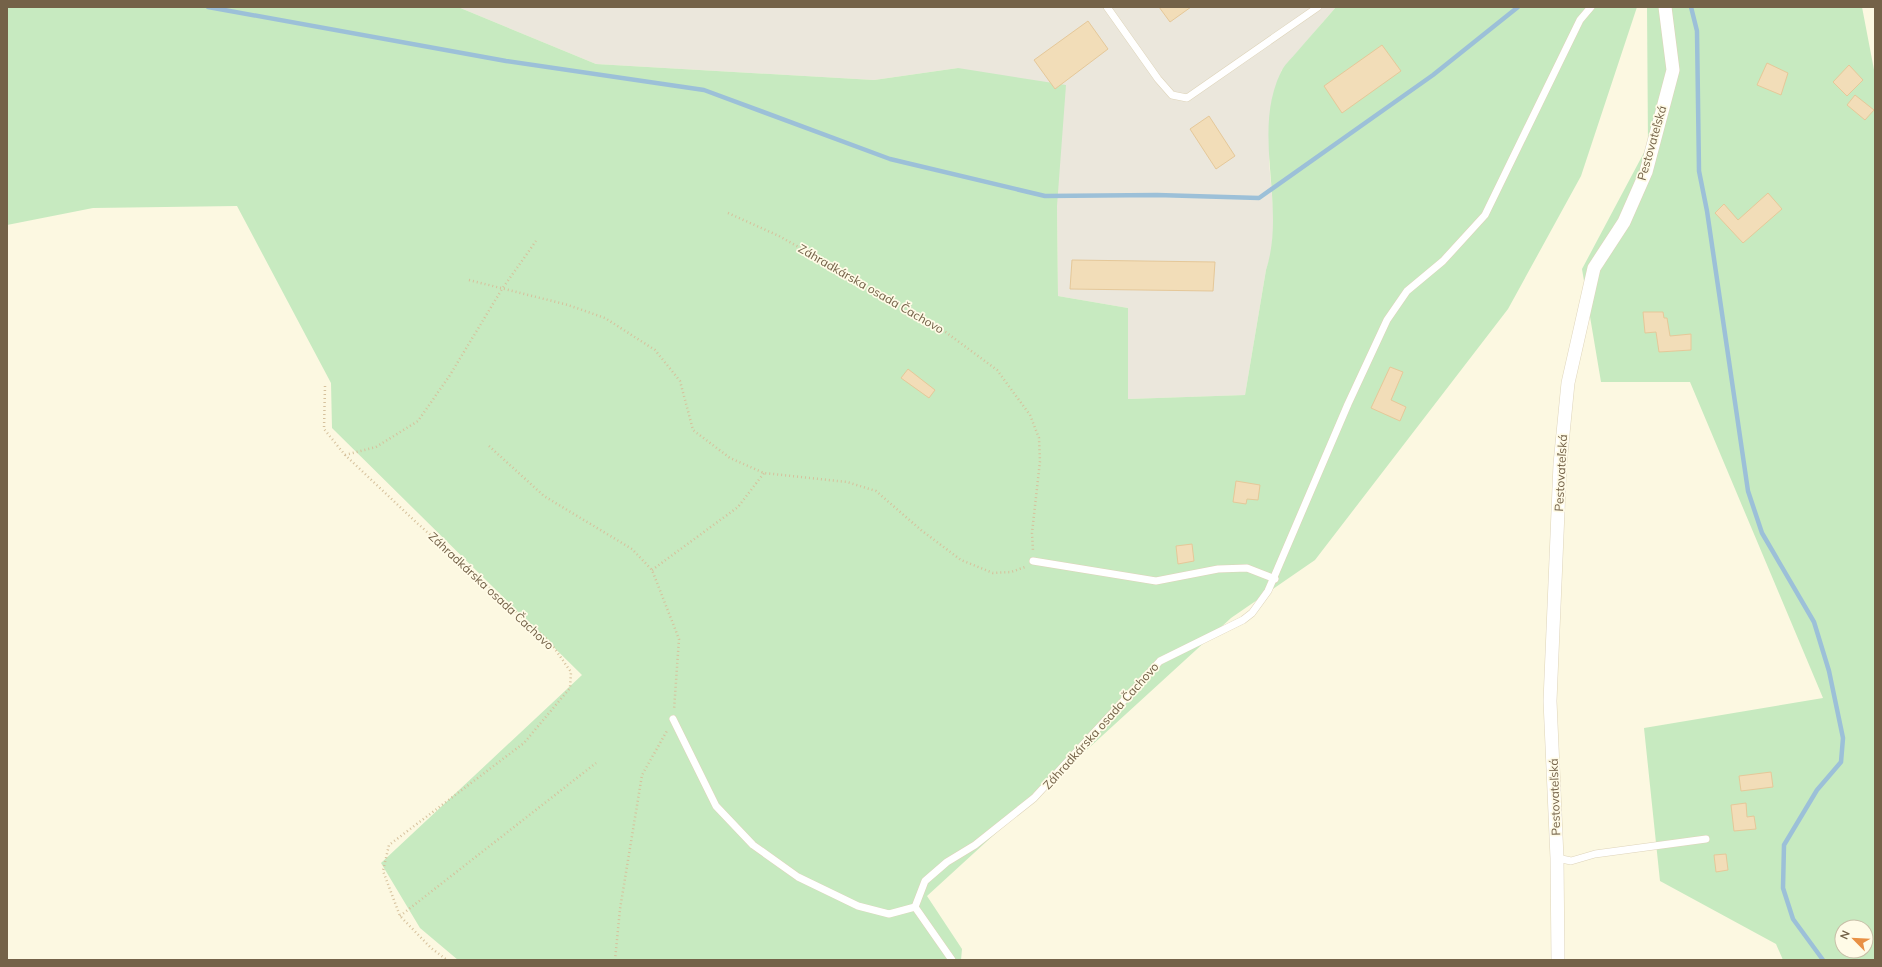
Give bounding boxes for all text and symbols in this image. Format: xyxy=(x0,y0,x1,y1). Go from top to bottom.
street label: Pestovateľská xyxy=(1634,104,1669,182)
street label: Záhradkárska osada Čachovo xyxy=(796,241,947,337)
street label: Pestovateľská xyxy=(1551,434,1570,512)
street label: Záhradkárska osada Čachovo xyxy=(426,529,557,653)
street label: Záhradkárska osada Čachovo xyxy=(1040,659,1162,792)
street label: Pestovateľská xyxy=(1546,758,1563,836)
north arrow xyxy=(1834,919,1874,959)
text: N xyxy=(1837,928,1853,942)

